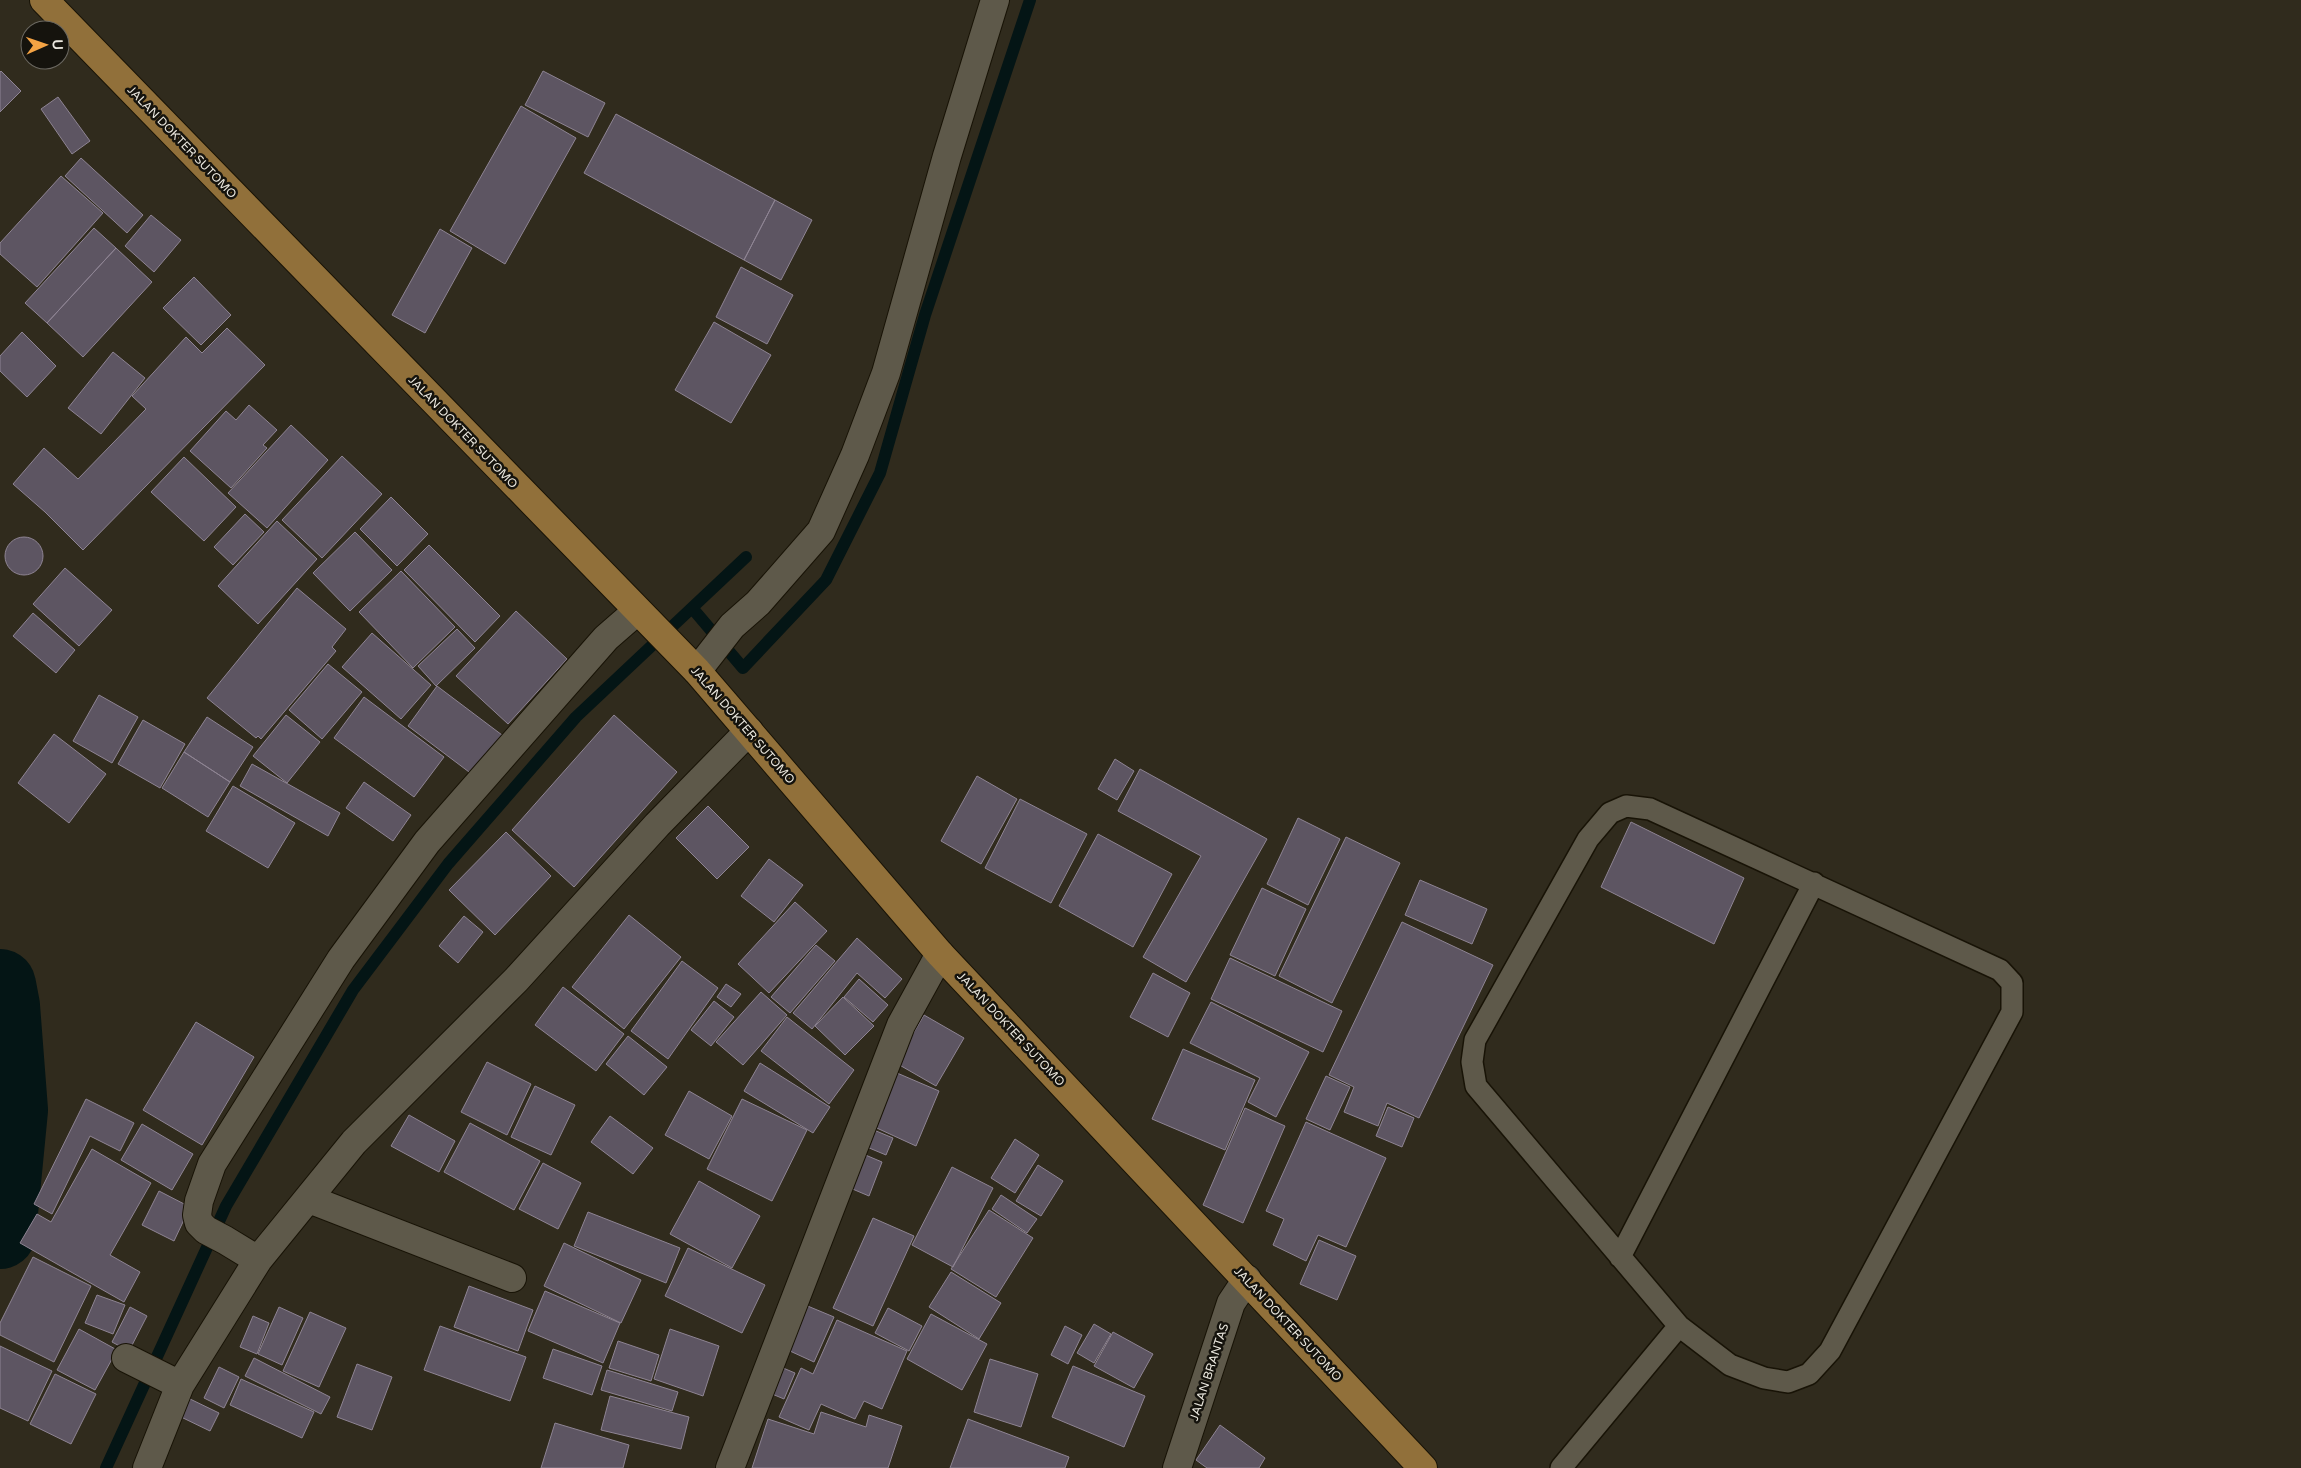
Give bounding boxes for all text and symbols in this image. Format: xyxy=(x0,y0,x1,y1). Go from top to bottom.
north arrow xyxy=(20,20,70,70)
text: U xyxy=(49,39,66,50)
street label: JALAN DOKTER SUTOMO xyxy=(125,83,240,201)
street label: JALAN DOKTER SUTOMO xyxy=(406,373,521,491)
street label: JALAN DOKTER SUTOMO xyxy=(688,663,798,787)
street label: JALAN DOKTER SUTOMO xyxy=(954,969,1068,1089)
street label: JALAN DOKTER SUTOMO xyxy=(1231,1264,1345,1384)
street label: JALAN BRANTAS xyxy=(1187,1322,1231,1422)

